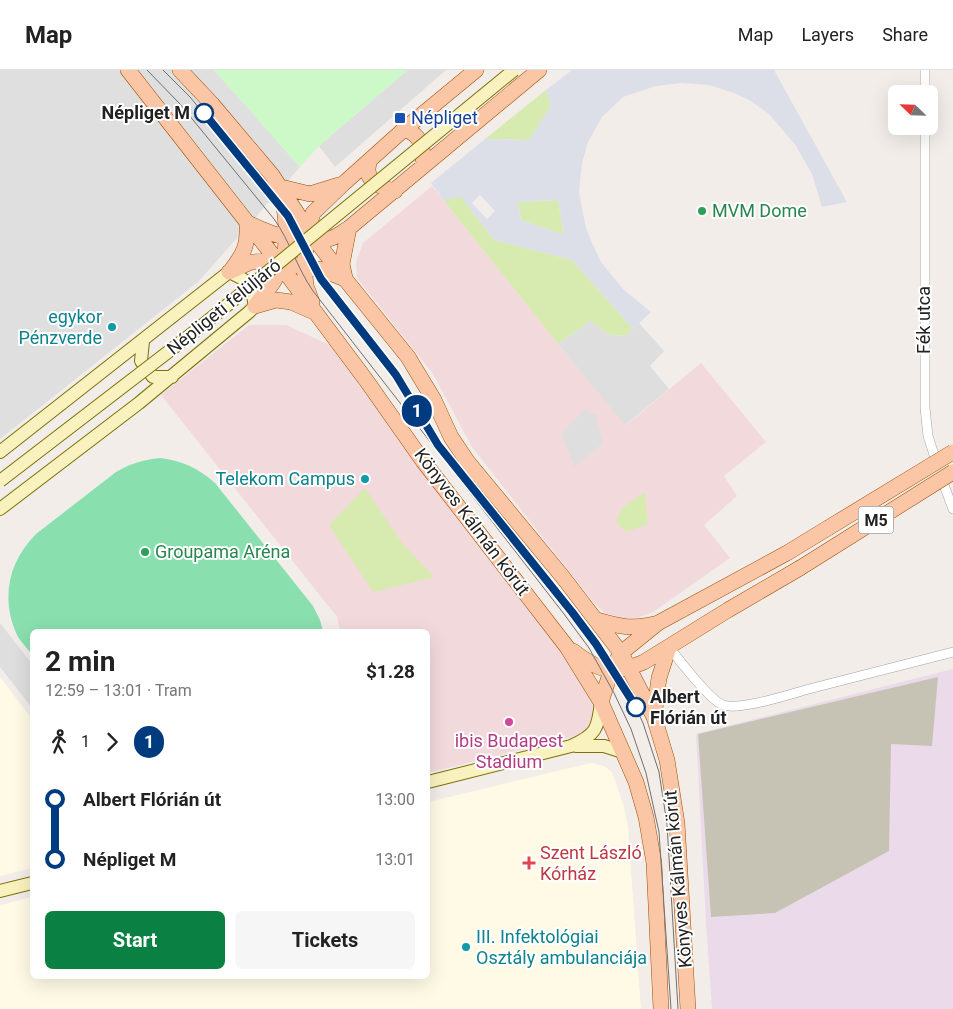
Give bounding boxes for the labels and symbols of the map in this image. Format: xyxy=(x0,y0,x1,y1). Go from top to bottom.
north arrow xyxy=(888,85,938,135)
place label: Népliget M xyxy=(102,102,190,123)
marker: Népliget M xyxy=(194,103,214,123)
place label: Népliget xyxy=(411,107,478,128)
marker: Népliget xyxy=(393,111,407,125)
place label: MVM Dome xyxy=(712,200,807,221)
marker: MVM Dome xyxy=(696,205,708,217)
street label: Népligeti felüljáró xyxy=(163,254,285,359)
street label: Fék utca xyxy=(913,286,934,354)
place label: egykor Pénzverde xyxy=(19,306,102,348)
marker: egykor Pénzverde xyxy=(106,321,118,333)
line badge: 1 xyxy=(401,395,433,427)
street label: Könyves Kálmán körút xyxy=(410,444,535,599)
place label: Telekom Campus xyxy=(215,468,355,489)
marker: Telekom Campus xyxy=(359,473,371,485)
road number: M5 xyxy=(858,506,894,534)
place label: Groupama Aréna xyxy=(155,541,290,562)
marker: Groupama Aréna xyxy=(139,546,151,558)
place label: Albert Flórián út xyxy=(650,686,727,728)
marker: Albert Flórián út xyxy=(626,697,646,717)
marker: ibis Budapest Stadium xyxy=(503,716,515,728)
place label: ibis Budapest Stadium xyxy=(455,730,563,772)
street label: Könyves Kálmán körút xyxy=(659,789,696,969)
place label: Szent László Kórház xyxy=(540,842,642,884)
marker: Szent László Kórház xyxy=(522,856,536,870)
place label: III. Infektológiai Osztály ambulanciája xyxy=(476,926,647,968)
marker: III. Infektológiai Osztály ambulanciája xyxy=(460,941,472,953)

